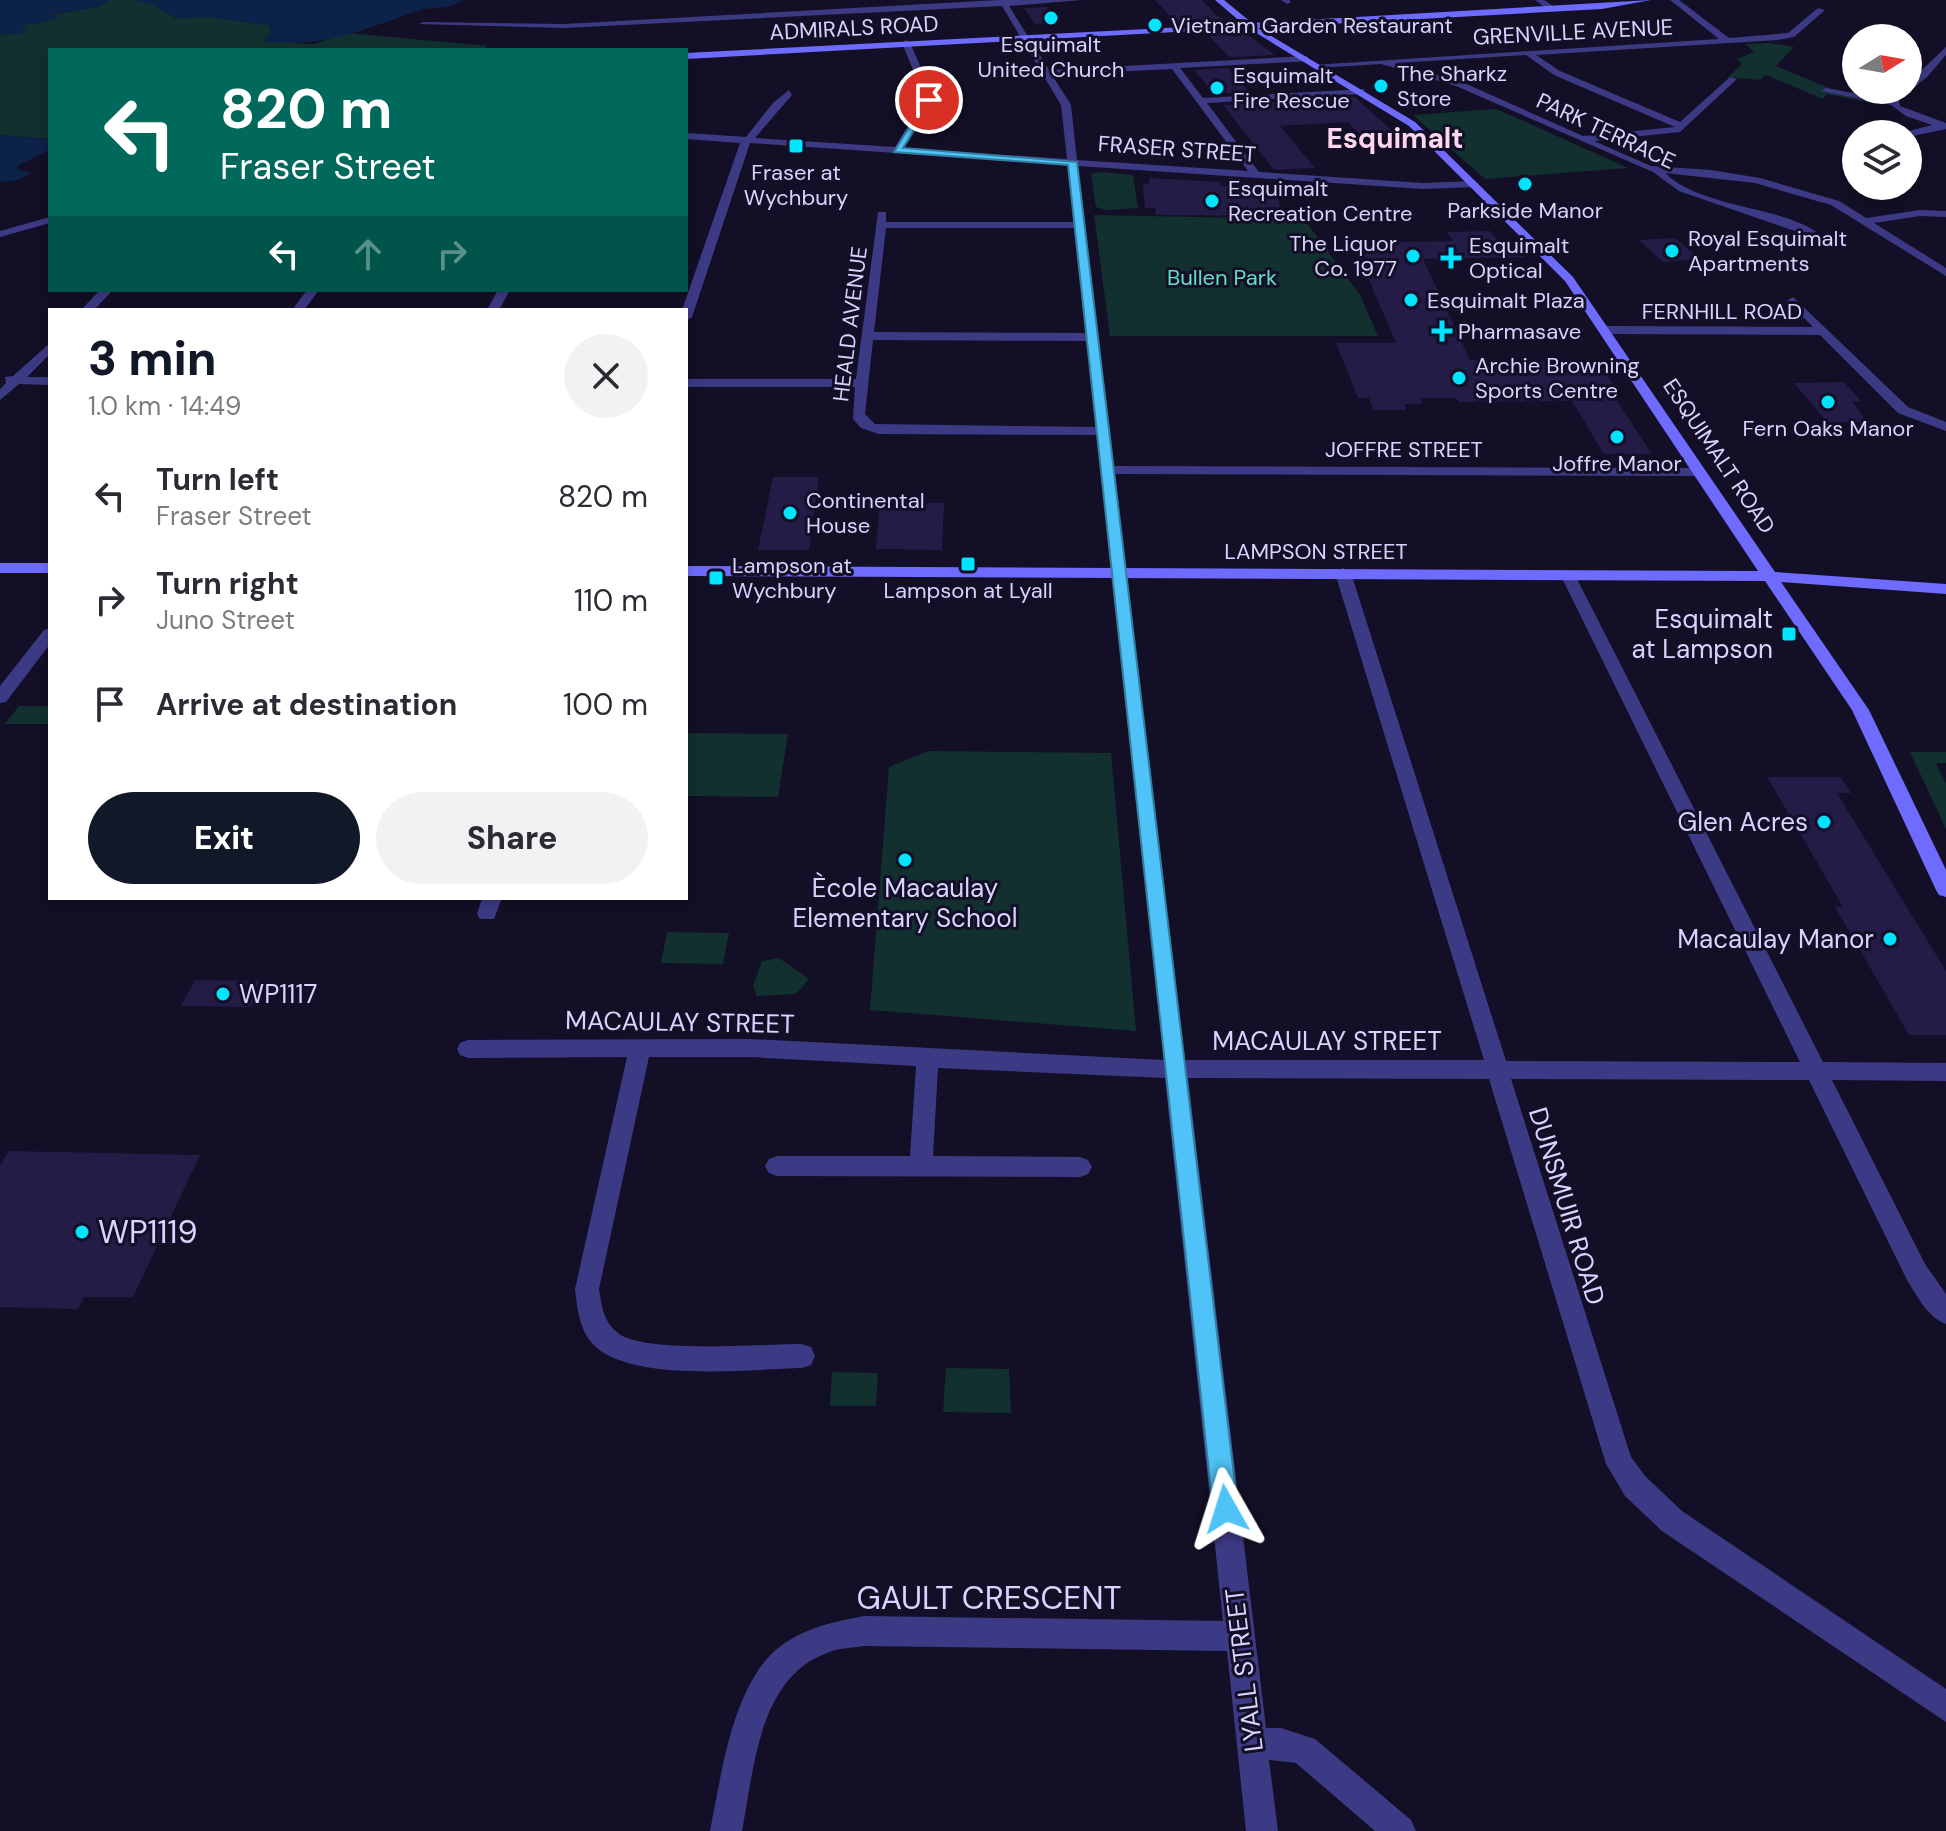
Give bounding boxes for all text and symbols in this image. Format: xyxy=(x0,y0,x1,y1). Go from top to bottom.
street label: ADMIRALS ROAD xyxy=(769,9,939,47)
marker: Esquimalt United Church xyxy=(1042,9,1060,27)
place label: Vietnam Garden Restaurant xyxy=(1171,11,1453,40)
street label: GRENVILLE AVENUE xyxy=(1472,12,1674,52)
marker: Vietnam Garden Restaurant xyxy=(1146,16,1164,34)
north arrow xyxy=(1842,24,1922,104)
map controls xyxy=(1842,24,1922,200)
place label: Esquimalt United Church xyxy=(978,30,1124,84)
place label: The Sharkz Store xyxy=(1397,59,1507,113)
place label: Esquimalt Fire Rescue xyxy=(1233,61,1350,115)
pin xyxy=(895,66,963,134)
text: 820 m xyxy=(220,72,392,145)
marker: The Sharkz Store xyxy=(1372,77,1390,95)
icon: arrive xyxy=(907,78,951,122)
marker: Esquimalt Fire Rescue xyxy=(1208,79,1226,97)
icon: left xyxy=(88,80,192,184)
street label: PARK TERRACE xyxy=(1532,86,1680,176)
district label: Esquimalt xyxy=(1327,120,1463,157)
button: layers xyxy=(1842,120,1922,200)
street label: FRASER STREET xyxy=(1097,129,1257,169)
marker: Fraser at Wychbury xyxy=(787,137,805,155)
text: Fraser Street xyxy=(220,143,436,190)
place label: Fraser at Wychbury xyxy=(744,158,848,212)
place label: Esquimalt Recreation Centre xyxy=(1228,174,1413,228)
marker: Parkside Manor xyxy=(1516,175,1534,193)
marker: Esquimalt Recreation Centre xyxy=(1203,192,1221,210)
place label: Parkside Manor xyxy=(1447,196,1603,225)
place label: Royal Esquimalt Apartments xyxy=(1688,224,1847,278)
place label: The Liquor Co. 1977 xyxy=(1289,229,1397,283)
place label: Esquimalt Optical xyxy=(1469,231,1569,285)
icon: left xyxy=(262,232,306,276)
icon: ahead xyxy=(346,232,390,276)
icon: right xyxy=(430,232,474,276)
marker: Royal Esquimalt Apartments xyxy=(1663,242,1681,260)
street label: HEALD AVENUE xyxy=(826,245,874,403)
marker: The Liquor Co. 1977 xyxy=(1404,247,1422,265)
marker: Esquimalt Optical xyxy=(1440,247,1462,269)
park label: Bullen Park xyxy=(1167,263,1277,292)
place label: Esquimalt Plaza xyxy=(1427,286,1585,315)
marker: Esquimalt Plaza xyxy=(1402,291,1420,309)
street label: FERNHILL ROAD xyxy=(1642,297,1802,326)
place label: Pharmasave xyxy=(1458,317,1581,346)
marker: Pharmasave xyxy=(1433,322,1451,340)
text: 3 min xyxy=(88,327,217,390)
button: close xyxy=(564,334,648,418)
place label: Archie Browning Sports Centre xyxy=(1475,351,1639,405)
marker: Archie Browning Sports Centre xyxy=(1450,369,1468,387)
street label: ESQUIMALT ROAD xyxy=(1656,373,1782,539)
text: 1.0 km · 14:49 xyxy=(88,389,241,423)
marker: Fern Oaks Manor xyxy=(1819,393,1837,411)
place label: Fern Oaks Manor xyxy=(1742,414,1914,443)
marker: Joffre Manor xyxy=(1608,428,1626,446)
street label: JOFFRE STREET xyxy=(1325,435,1483,464)
place label: Joffre Manor xyxy=(1552,449,1682,478)
text: Turn left xyxy=(156,460,279,499)
icon: left xyxy=(88,474,132,518)
text: 820 m xyxy=(558,477,648,516)
place label: Continental House xyxy=(806,486,925,540)
text: Fraser Street xyxy=(156,499,312,533)
marker: Continental House xyxy=(781,504,799,522)
street label: LAMPSON STREET xyxy=(1224,537,1408,566)
place label: Lampson at Wychbury xyxy=(732,551,852,605)
marker: Lampson at Lyall xyxy=(959,555,977,573)
text: Turn right xyxy=(156,564,299,603)
marker: Lampson at Wychbury xyxy=(707,569,725,587)
place label: Lampson at Lyall xyxy=(883,576,1053,605)
icon: right xyxy=(88,578,132,622)
text: 110 m xyxy=(574,581,648,620)
place label: Esquimalt at Lampson xyxy=(1631,602,1773,666)
text: Juno Street xyxy=(156,603,295,637)
marker: Esquimalt at Lampson xyxy=(1780,625,1798,643)
icon: arrive xyxy=(88,682,132,726)
text: Arrive at destination xyxy=(156,685,457,724)
text: 100 m xyxy=(563,685,648,724)
button: Exit xyxy=(88,792,360,884)
button: Share xyxy=(376,792,648,884)
place label: Glen Acres xyxy=(1678,805,1808,839)
marker: Glen Acres xyxy=(1815,813,1833,831)
marker: Ècole Macaulay Elementary School xyxy=(896,851,914,869)
place label: Ècole Macaulay Elementary School xyxy=(793,871,1017,935)
place label: Macaulay Manor xyxy=(1677,922,1874,956)
marker: Macaulay Manor xyxy=(1881,930,1899,948)
place label: WP1117 xyxy=(239,977,317,1011)
marker: WP1117 xyxy=(214,985,232,1003)
street label: MACAULAY STREET xyxy=(565,1003,795,1041)
street label: MACAULAY STREET xyxy=(1212,1024,1442,1058)
street label: DUNSMUIR ROAD xyxy=(1521,1103,1613,1309)
place label: WP1119 xyxy=(98,1211,198,1253)
marker: WP1119 xyxy=(73,1223,91,1241)
position arrow xyxy=(1184,1467,1268,1551)
street label: GAULT CRESCENT xyxy=(857,1577,1122,1619)
street label: LYALL STREET xyxy=(1217,1586,1271,1754)

